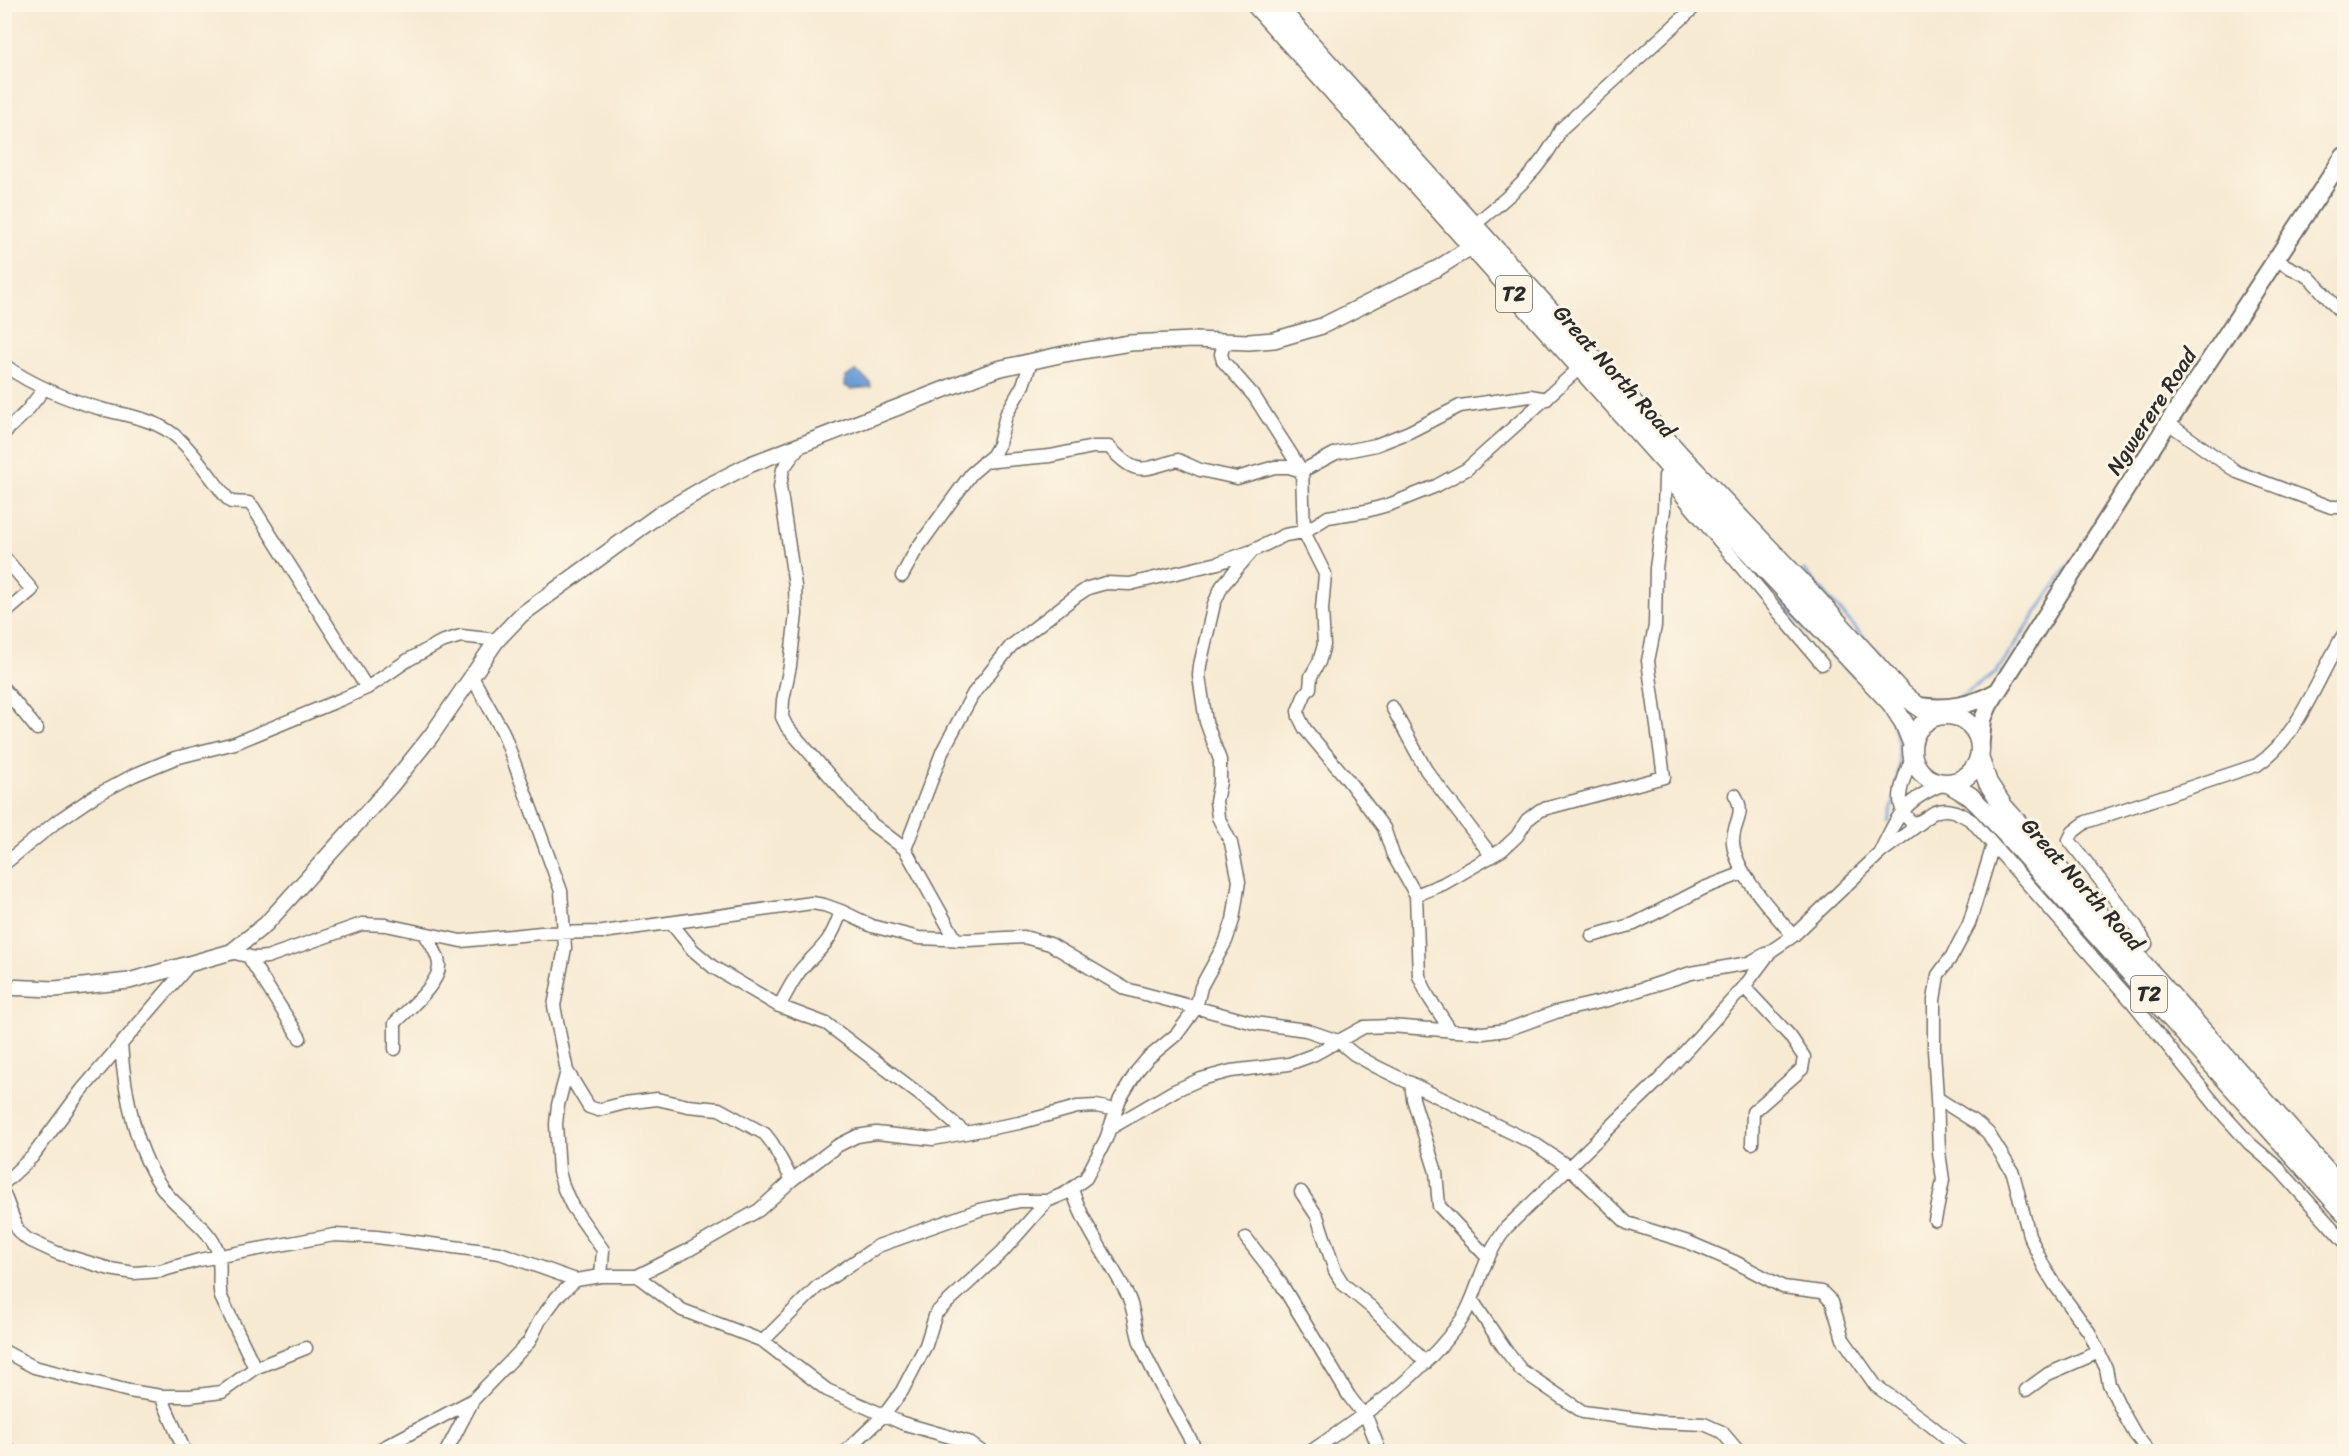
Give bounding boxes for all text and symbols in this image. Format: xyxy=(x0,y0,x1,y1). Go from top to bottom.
road number: T2 xyxy=(1496,276,1532,312)
street label: Great North Road xyxy=(1543,295,1687,448)
street label: Ngwerere Road xyxy=(2095,338,2208,483)
street label: Great North Road xyxy=(2011,808,2155,961)
road number: T2 xyxy=(2131,976,2167,1012)

